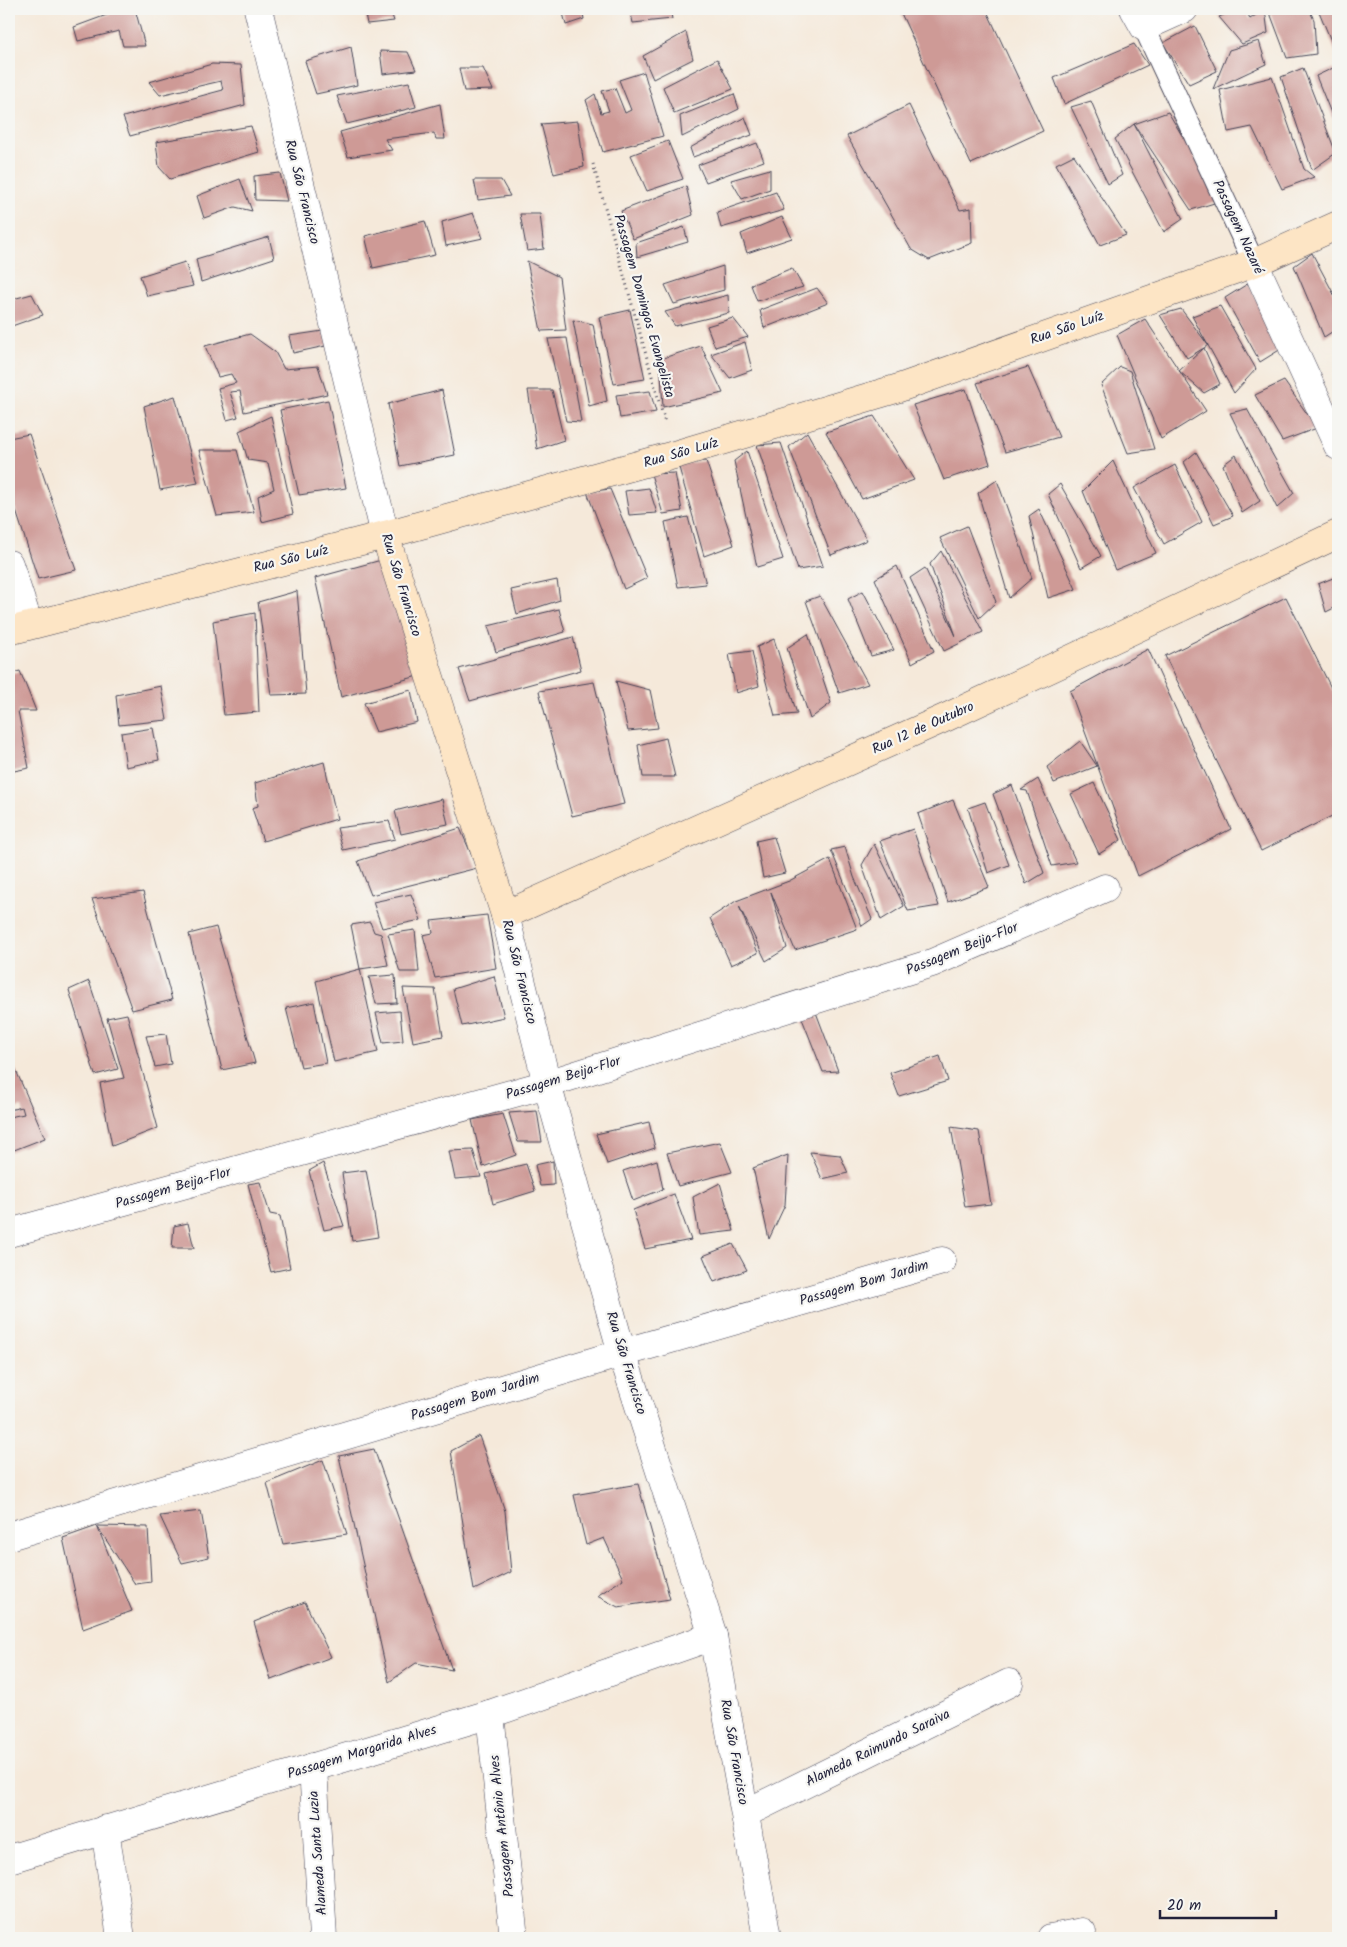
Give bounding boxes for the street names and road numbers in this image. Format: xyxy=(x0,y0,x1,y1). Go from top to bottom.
street label: Rua São Francisco xyxy=(278,137,326,247)
street label: Passagem Nazaré xyxy=(1206,176,1270,279)
street label: Passagem Domingos Evangelista xyxy=(607,212,681,400)
street label: Rua São Luíz xyxy=(1027,305,1107,351)
street label: Rua São Luíz xyxy=(641,432,721,474)
street label: Rua São Francisco xyxy=(375,531,427,639)
street label: Rua São Luíz xyxy=(251,539,331,579)
street label: Rua 12 de Outubro xyxy=(868,696,978,760)
street label: Passagem Beija-Flor xyxy=(903,916,1023,982)
street label: Rua São Francisco xyxy=(495,917,543,1027)
street label: Passagem Beija-Flor xyxy=(503,1050,625,1106)
street label: Passagem Beija-Flor xyxy=(113,1161,235,1215)
street label: Passagem Bom Jardim xyxy=(797,1254,931,1312)
street label: Rua São Francisco xyxy=(600,1309,652,1417)
street label: Passagem Bom Jardim xyxy=(408,1367,542,1427)
street label: Rua São Francisco xyxy=(714,1697,754,1807)
street label: Alameda Raimundo Saraiva xyxy=(802,1703,954,1793)
street label: Passagem Margarida Alves xyxy=(285,1719,439,1785)
street label: Passagem Antônio Alves xyxy=(484,1754,520,1898)
street label: Alameda Santa Luzia xyxy=(303,1790,333,1916)

